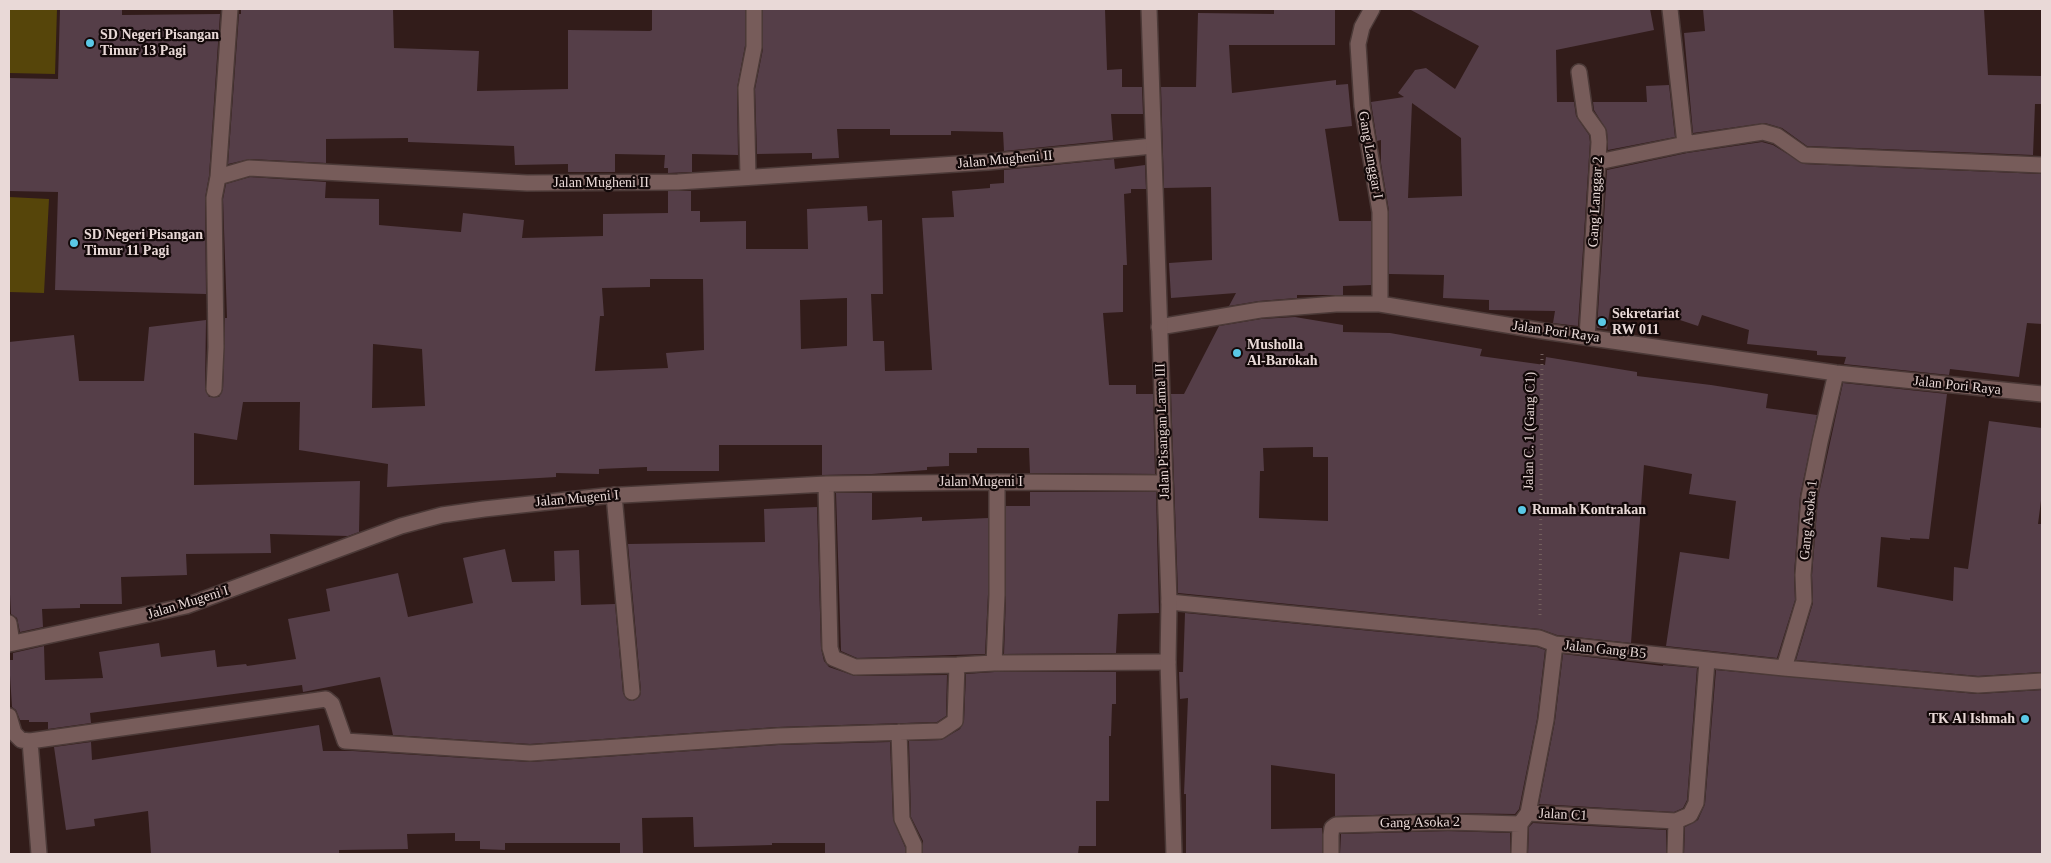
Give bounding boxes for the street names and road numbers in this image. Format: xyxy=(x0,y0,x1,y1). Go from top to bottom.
street label: Gang Langgar I xyxy=(1354,110,1386,200)
street label: Jalan Mugheni II xyxy=(957,147,1053,173)
street label: Gang Langgar 2 xyxy=(1585,156,1607,248)
street label: Jalan Mugheni II xyxy=(553,175,649,191)
street label: Jalan Pori Raya xyxy=(1511,318,1601,346)
street label: Jalan Pisangan Lama III xyxy=(1152,363,1174,499)
street label: Jalan C. 1 (Gang C1) xyxy=(1521,372,1539,490)
street label: Jalan Pori Raya xyxy=(1912,373,2002,399)
street label: Jalan Mugeni I xyxy=(939,474,1023,490)
street label: Gang Asoka 1 xyxy=(1796,479,1822,561)
street label: Jalan Mugeni I xyxy=(534,487,620,511)
street label: Jalan Mugeni I xyxy=(145,583,231,623)
street label: Jalan Gang B5 xyxy=(1563,637,1647,663)
street label: Jalan C1 xyxy=(1538,805,1588,825)
street label: Gang Asoka 2 xyxy=(1380,814,1460,832)

